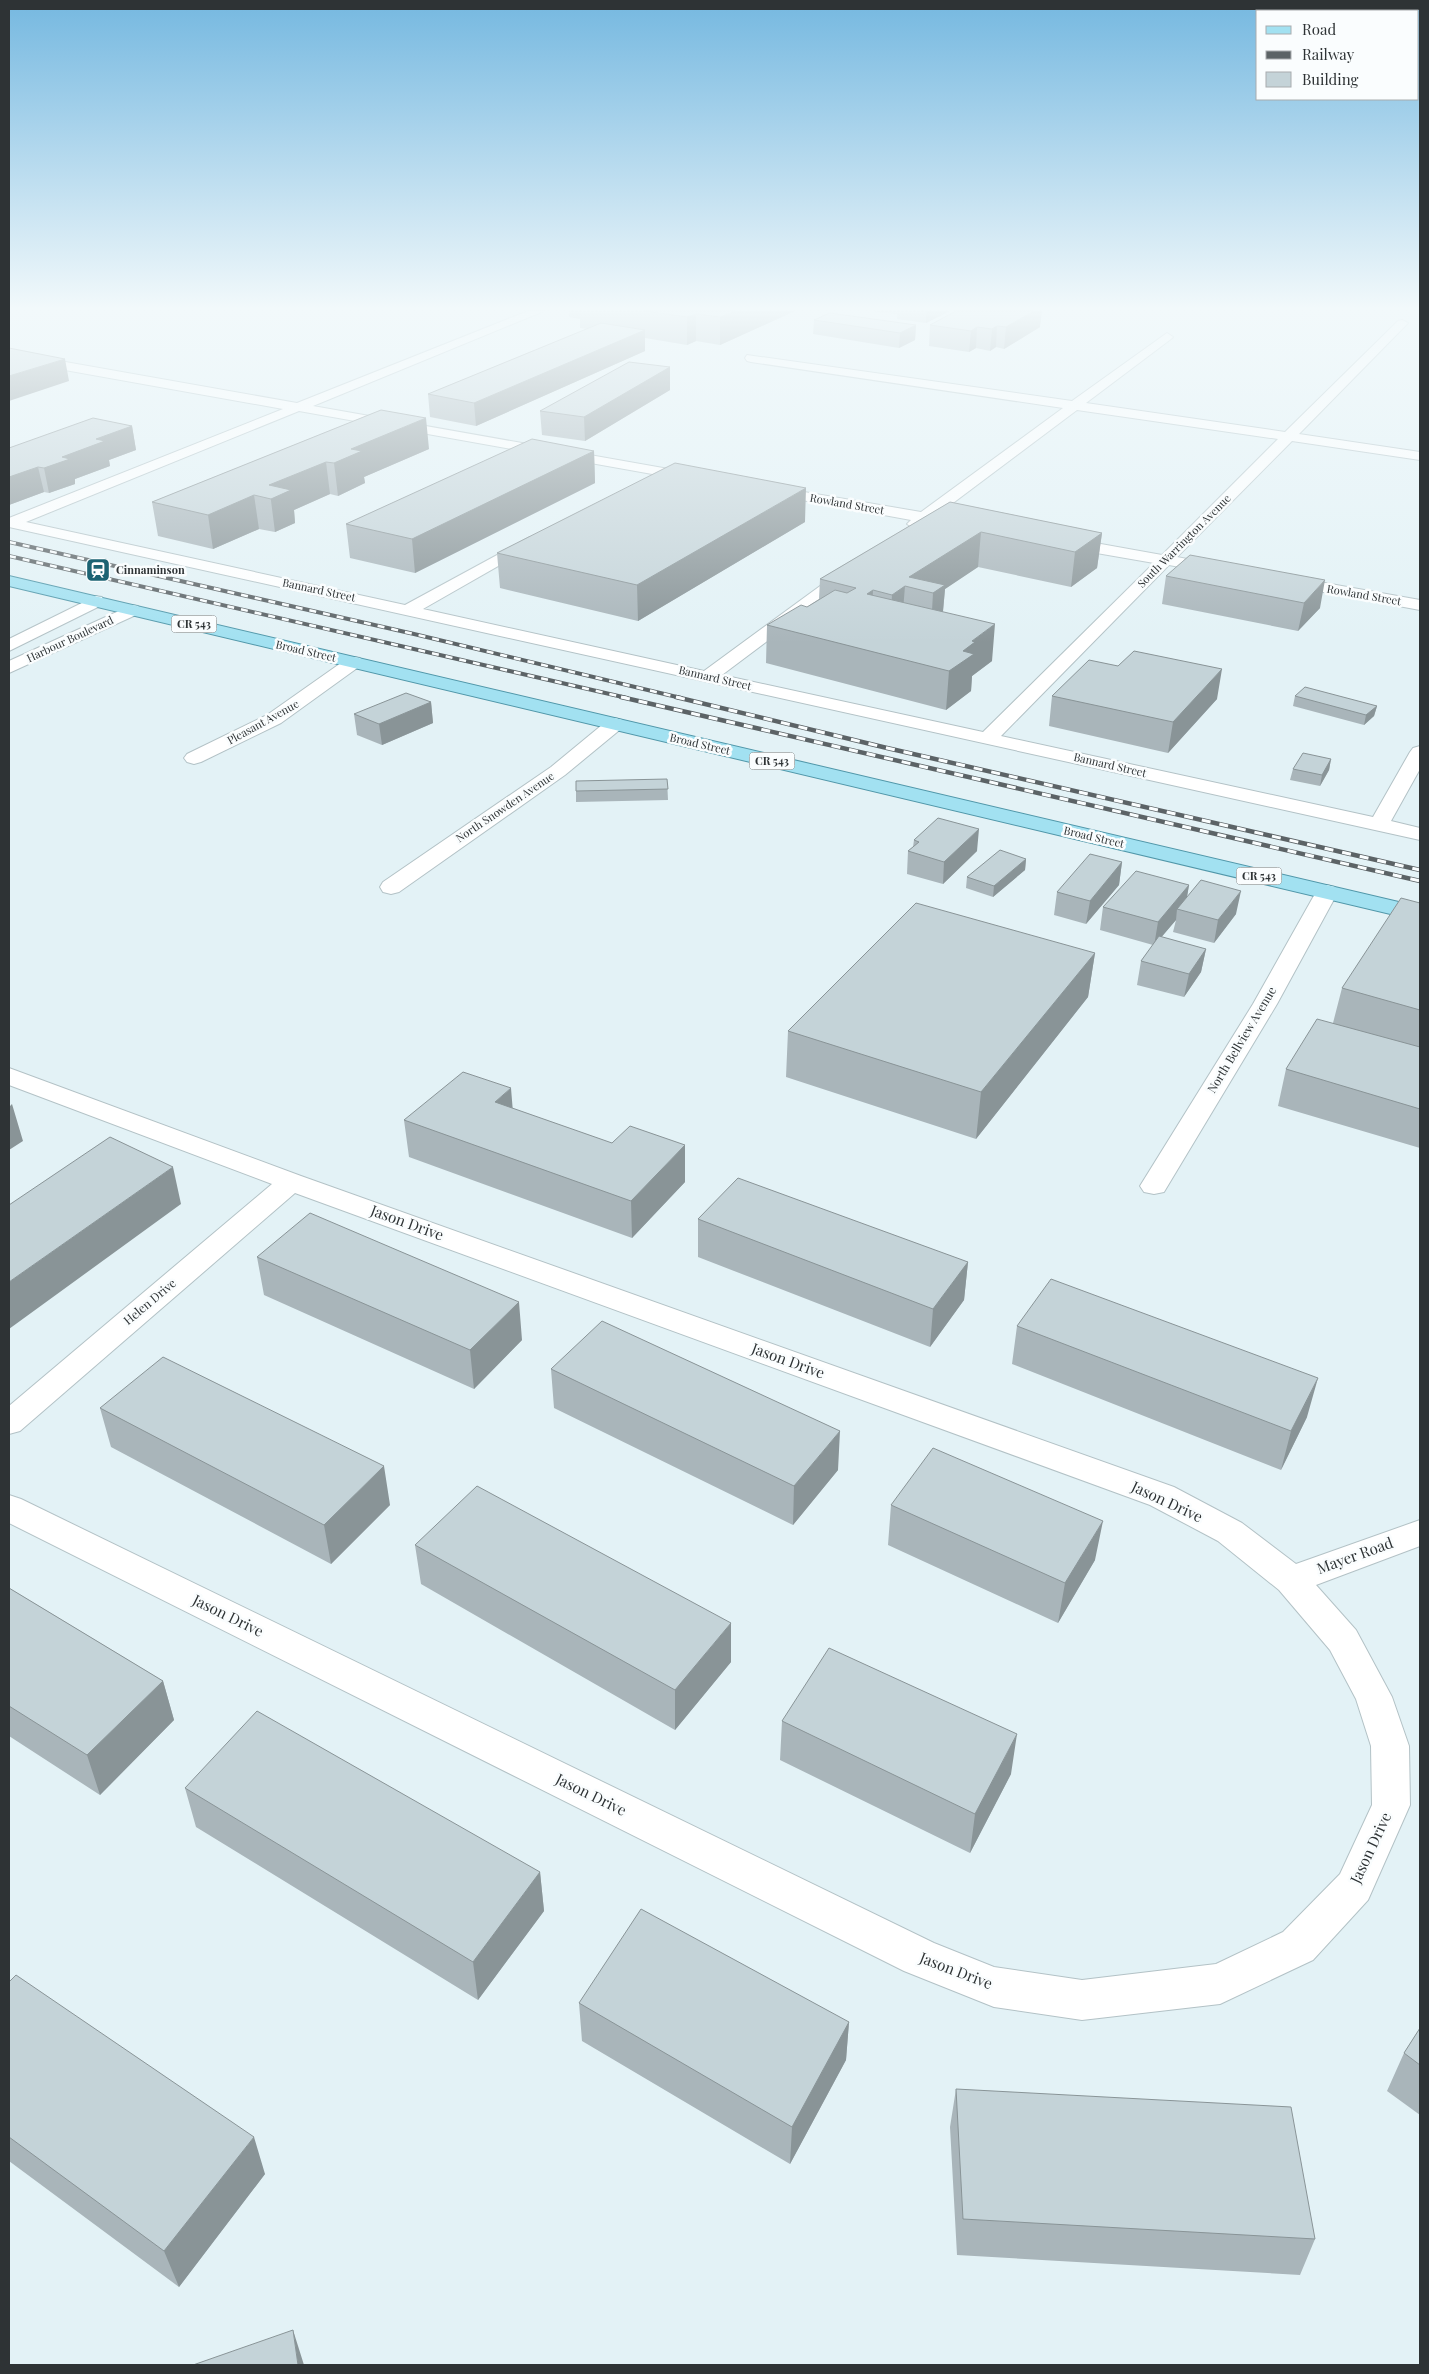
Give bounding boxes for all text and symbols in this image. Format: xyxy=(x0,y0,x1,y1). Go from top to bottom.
legend xyxy=(1256,10,1419,100)
text: Road xyxy=(1302,19,1336,39)
text: Railway xyxy=(1302,44,1355,64)
text: Building xyxy=(1302,69,1359,89)
street label: Rowland Street xyxy=(809,490,885,517)
street label: South Warrington Avenue xyxy=(1134,490,1234,591)
station icon: Cinnaminson xyxy=(85,557,111,583)
place label: Cinnaminson xyxy=(116,562,185,577)
street label: Bannard Street xyxy=(281,574,357,605)
street label: Rowland Street xyxy=(1326,581,1402,608)
street label: Harbour Boulevard xyxy=(24,612,116,665)
road number: CR 543 xyxy=(172,616,216,632)
street label: Broad Street xyxy=(274,636,338,665)
street label: Bannard Street xyxy=(677,662,753,693)
street label: Pleasant Avenue xyxy=(224,695,302,747)
street label: Broad Street xyxy=(668,729,732,758)
street label: Bannard Street xyxy=(1072,749,1148,780)
road number: CR 543 xyxy=(750,752,794,769)
street label: North Snowden Avenue xyxy=(453,768,557,845)
street label: Broad Street xyxy=(1062,822,1126,851)
road number: CR 543 xyxy=(1236,868,1282,884)
street label: North Bellview Avenue xyxy=(1203,983,1279,1096)
street label: Jason Drive xyxy=(367,1199,447,1245)
street label: Helen Drive xyxy=(120,1275,179,1328)
street label: Jason Drive xyxy=(748,1337,828,1383)
street label: Jason Drive xyxy=(1128,1475,1206,1526)
street label: Mayer Road xyxy=(1314,1532,1396,1578)
street label: Jason Drive xyxy=(189,1589,267,1641)
street label: Jason Drive xyxy=(552,1768,630,1820)
street label: Jason Drive xyxy=(1344,1809,1395,1887)
street label: Jason Drive xyxy=(916,1947,996,1993)

